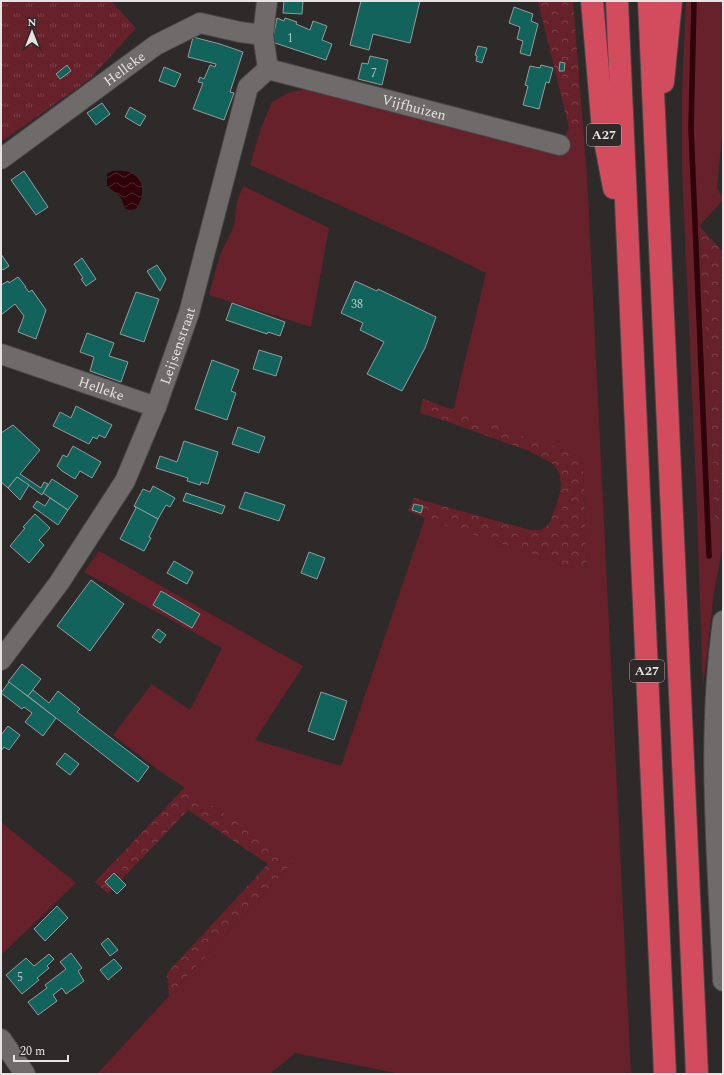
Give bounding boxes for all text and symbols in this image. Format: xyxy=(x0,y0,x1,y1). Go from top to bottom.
north arrow xyxy=(12,12,52,52)
text: N xyxy=(28,14,37,31)
house number: 1 xyxy=(287,29,293,48)
street label: Helleke xyxy=(99,46,150,91)
house number: 7 xyxy=(371,64,377,83)
street label: Vijfhuizen xyxy=(380,89,449,125)
road number: A27 xyxy=(587,124,621,146)
house number: 38 xyxy=(351,295,363,314)
street label: Leijsenstraat xyxy=(154,305,201,387)
street label: Helleke xyxy=(75,371,127,406)
road number: A27 xyxy=(630,660,664,682)
house number: 5 xyxy=(17,968,23,987)
scale bar xyxy=(14,1037,68,1063)
text: 20 m xyxy=(20,1042,45,1061)

